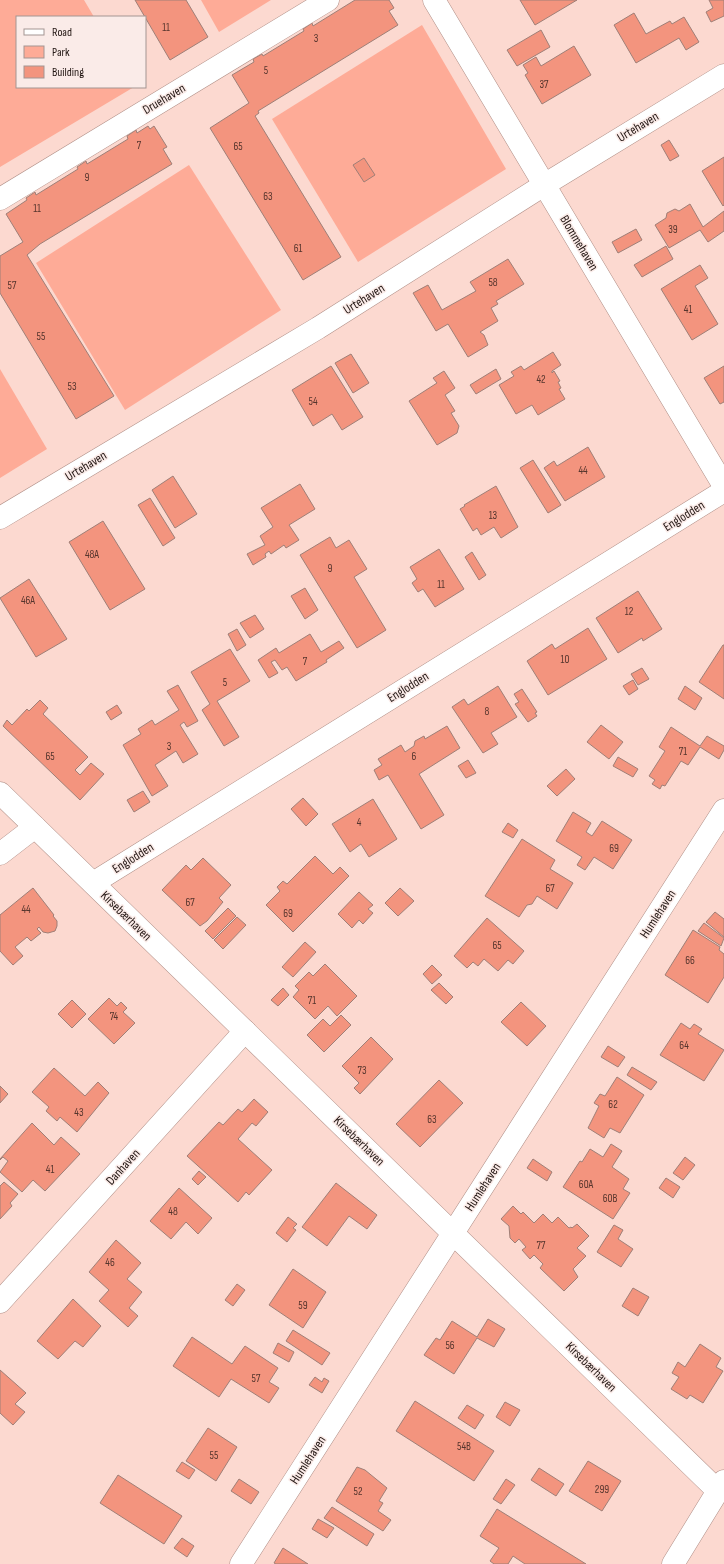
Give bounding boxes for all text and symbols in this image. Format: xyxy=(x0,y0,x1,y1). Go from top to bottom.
legend xyxy=(16,16,146,88)
house number: 11 xyxy=(162,21,170,34)
text: Road xyxy=(52,25,72,40)
house number: 3 xyxy=(314,32,319,45)
text: Park xyxy=(52,45,70,60)
house number: 5 xyxy=(264,64,268,77)
text: Building xyxy=(52,65,84,80)
house number: 37 xyxy=(539,78,549,91)
street label: Druehaven xyxy=(140,80,188,118)
street label: Urtehaven xyxy=(614,108,662,146)
house number: 7 xyxy=(137,139,142,152)
house number: 65 xyxy=(233,140,243,153)
house number: 9 xyxy=(85,171,90,184)
house number: 63 xyxy=(263,190,273,203)
house number: 11 xyxy=(33,202,41,215)
street label: Blommehaven xyxy=(556,212,602,274)
house number: 39 xyxy=(668,223,678,236)
house number: 61 xyxy=(294,242,302,255)
house number: 58 xyxy=(488,276,498,289)
house number: 57 xyxy=(8,279,17,292)
street label: Urtehaven xyxy=(340,280,388,318)
house number: 41 xyxy=(684,303,692,316)
house number: 55 xyxy=(37,330,45,343)
house number: 42 xyxy=(536,373,546,386)
house number: 53 xyxy=(67,380,77,393)
house number: 54 xyxy=(308,395,318,408)
street label: Urtehaven xyxy=(62,447,110,485)
house number: 44 xyxy=(578,464,588,477)
street label: Englodden xyxy=(660,497,708,535)
house number: 13 xyxy=(489,509,498,522)
house number: 48A xyxy=(85,548,99,561)
house number: 9 xyxy=(328,562,333,575)
house number: 11 xyxy=(437,578,445,591)
house number: 46A xyxy=(21,594,35,607)
house number: 12 xyxy=(625,605,634,618)
house number: 10 xyxy=(561,653,569,666)
house number: 7 xyxy=(303,655,308,668)
street label: Englodden xyxy=(384,668,432,706)
house number: 5 xyxy=(223,676,227,689)
house number: 8 xyxy=(485,705,490,718)
house number: 3 xyxy=(167,740,172,753)
house number: 71 xyxy=(679,745,687,758)
house number: 65 xyxy=(45,750,55,763)
house number: 6 xyxy=(412,750,417,763)
house number: 4 xyxy=(357,816,362,829)
street label: Englodden xyxy=(109,839,157,877)
house number: 69 xyxy=(609,842,619,855)
house number: 67 xyxy=(545,882,555,895)
street label: Humlehaven xyxy=(637,887,679,941)
street label: Kirsebærhaven xyxy=(97,888,155,944)
house number: 67 xyxy=(185,896,195,909)
house number: 44 xyxy=(21,903,31,916)
house number: 69 xyxy=(283,907,293,920)
house number: 65 xyxy=(492,939,502,952)
house number: 66 xyxy=(685,954,695,967)
house number: 71 xyxy=(308,994,316,1007)
house number: 74 xyxy=(110,1010,119,1023)
house number: 64 xyxy=(679,1039,689,1052)
house number: 73 xyxy=(357,1064,367,1077)
house number: 62 xyxy=(608,1098,618,1111)
house number: 43 xyxy=(74,1106,84,1119)
street label: Kirsebærhaven xyxy=(330,1113,388,1169)
house number: 63 xyxy=(427,1113,437,1126)
street label: Danhaven xyxy=(103,1146,143,1188)
street label: Humlehaven xyxy=(462,1160,504,1214)
house number: 41 xyxy=(46,1163,54,1176)
house number: 60A xyxy=(579,1178,593,1191)
house number: 60B xyxy=(603,1192,617,1205)
house number: 48 xyxy=(168,1205,178,1218)
house number: 77 xyxy=(537,1239,546,1252)
house number: 46 xyxy=(105,1256,115,1269)
house number: 59 xyxy=(298,1299,308,1312)
house number: 56 xyxy=(445,1339,455,1352)
street label: Kirsebærhaven xyxy=(562,1339,620,1395)
house number: 57 xyxy=(252,1372,261,1385)
street label: Humlehaven xyxy=(287,1433,329,1487)
house number: 54B xyxy=(457,1440,471,1453)
house number: 55 xyxy=(210,1449,218,1462)
house number: 299 xyxy=(595,1483,609,1496)
house number: 52 xyxy=(354,1485,363,1498)

